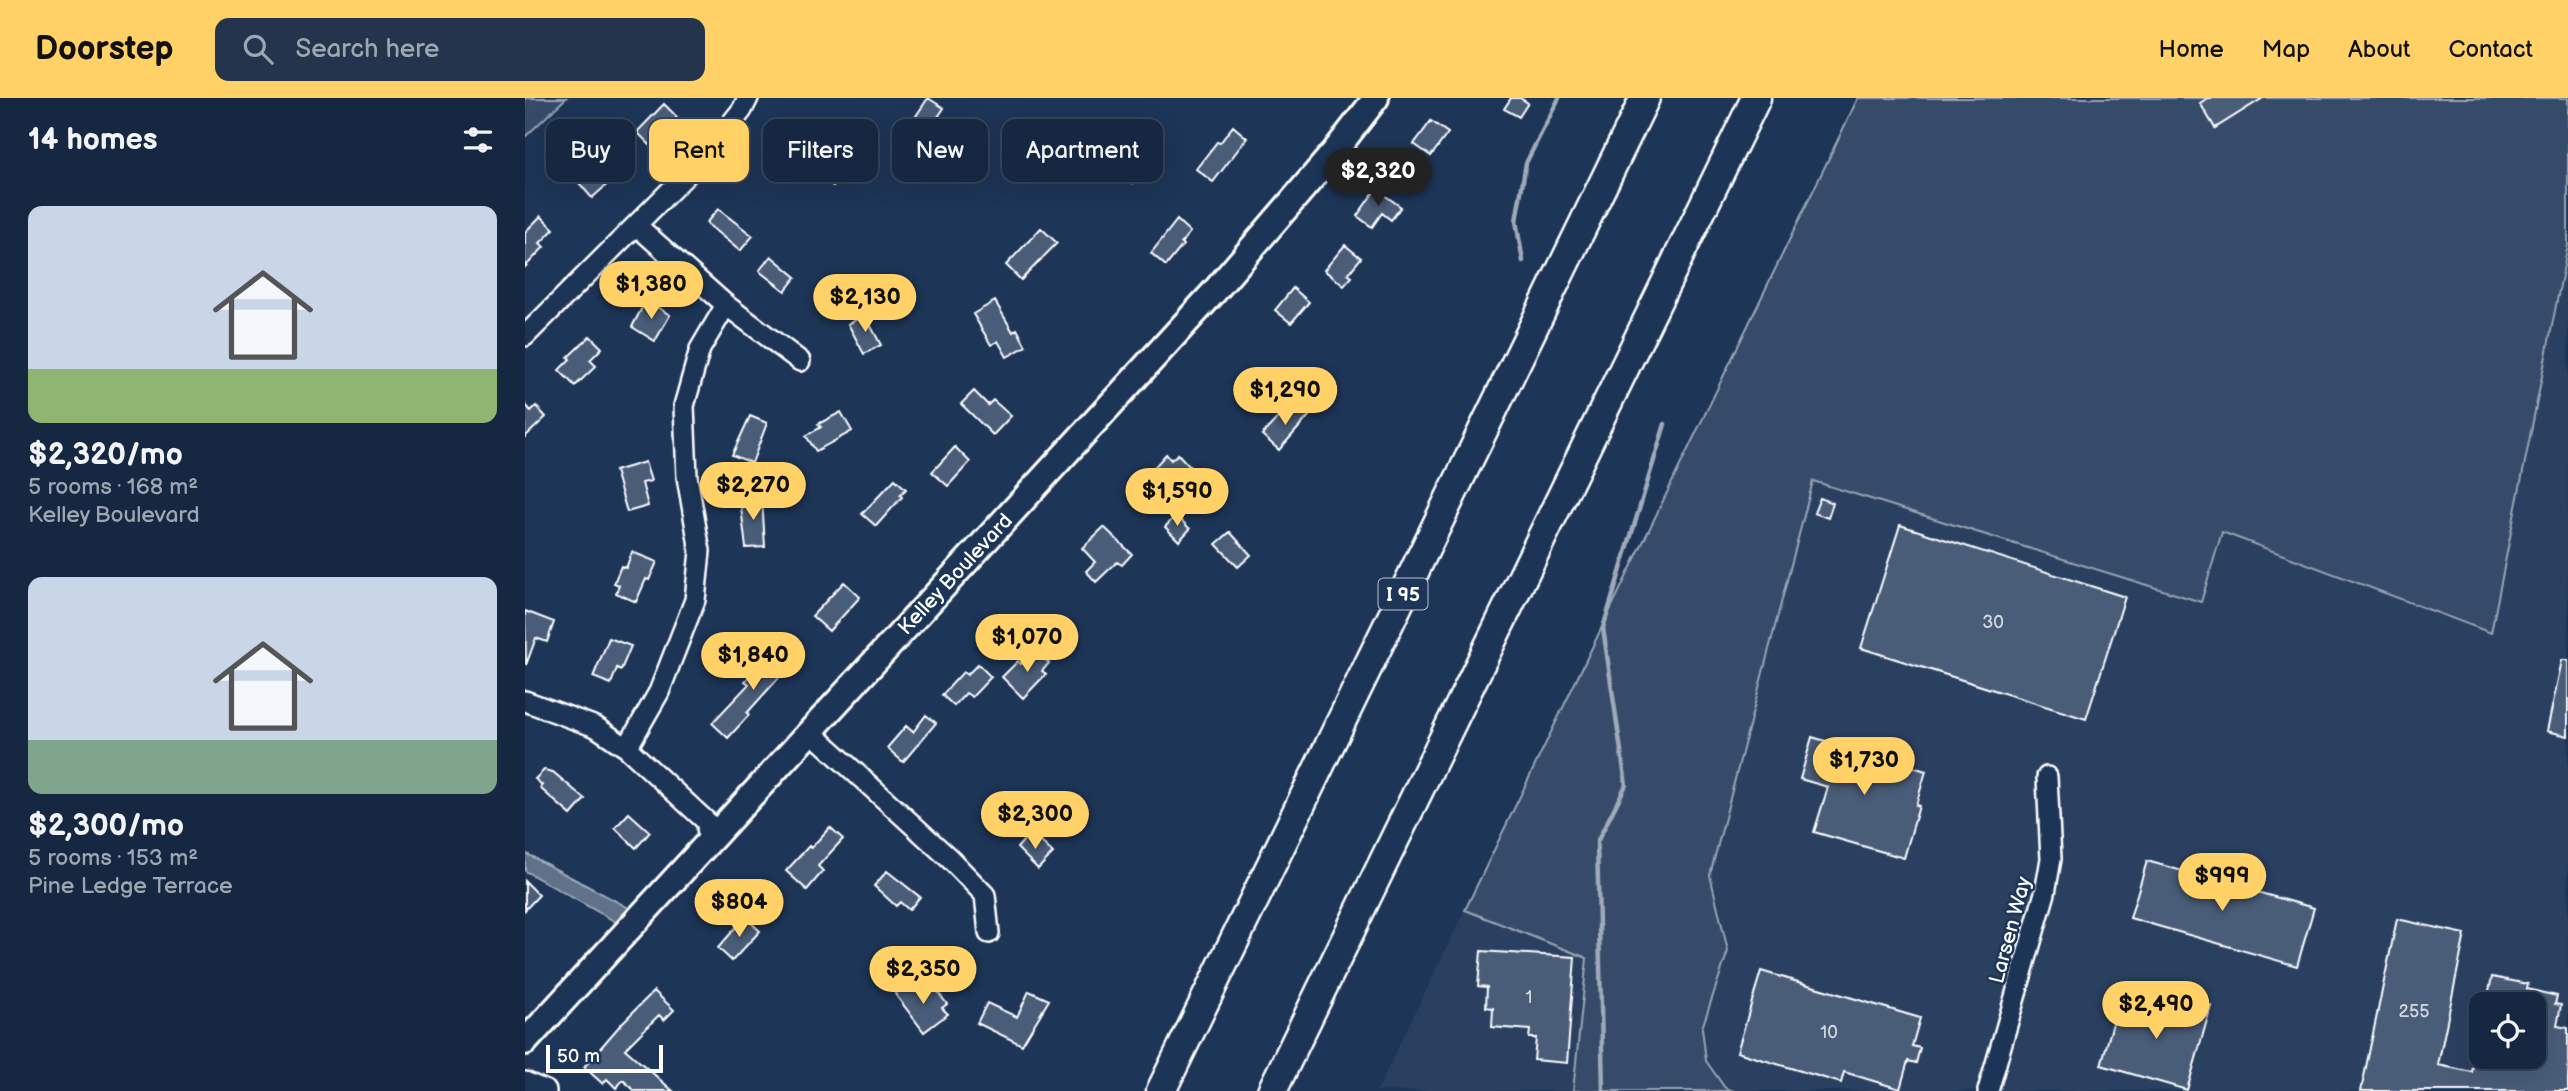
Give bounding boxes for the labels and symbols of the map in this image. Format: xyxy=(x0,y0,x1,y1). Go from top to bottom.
pin: $2,320 xyxy=(1321,148,1435,208)
pin: $1,380 xyxy=(594,262,708,321)
pin: $2,130 xyxy=(808,274,922,334)
pin: $1,290 xyxy=(1228,368,1342,427)
pin: $2,270 xyxy=(696,462,810,522)
pin: $1,590 xyxy=(1120,468,1234,528)
street label: Kelley Boulevard xyxy=(893,509,1018,640)
road number: I 95 xyxy=(1379,579,1428,610)
house number: 30 xyxy=(1982,612,2004,633)
pin: $1,070 xyxy=(970,614,1084,674)
pin: $1,840 xyxy=(696,632,810,692)
pin: $1,730 xyxy=(1807,738,1921,797)
pin: $2,300 xyxy=(978,792,1092,851)
pin: $999 xyxy=(2181,854,2263,913)
street label: Larsen Way xyxy=(1984,873,2037,986)
pin: $804 xyxy=(698,880,780,939)
pin: $2,350 xyxy=(866,946,980,1006)
pin: $2,490 xyxy=(2099,982,2213,1041)
house number: 1 xyxy=(1526,987,1532,1008)
house number: 255 xyxy=(2398,1001,2430,1022)
house number: 10 xyxy=(1820,1022,1838,1043)
scale bar xyxy=(546,1042,663,1074)

